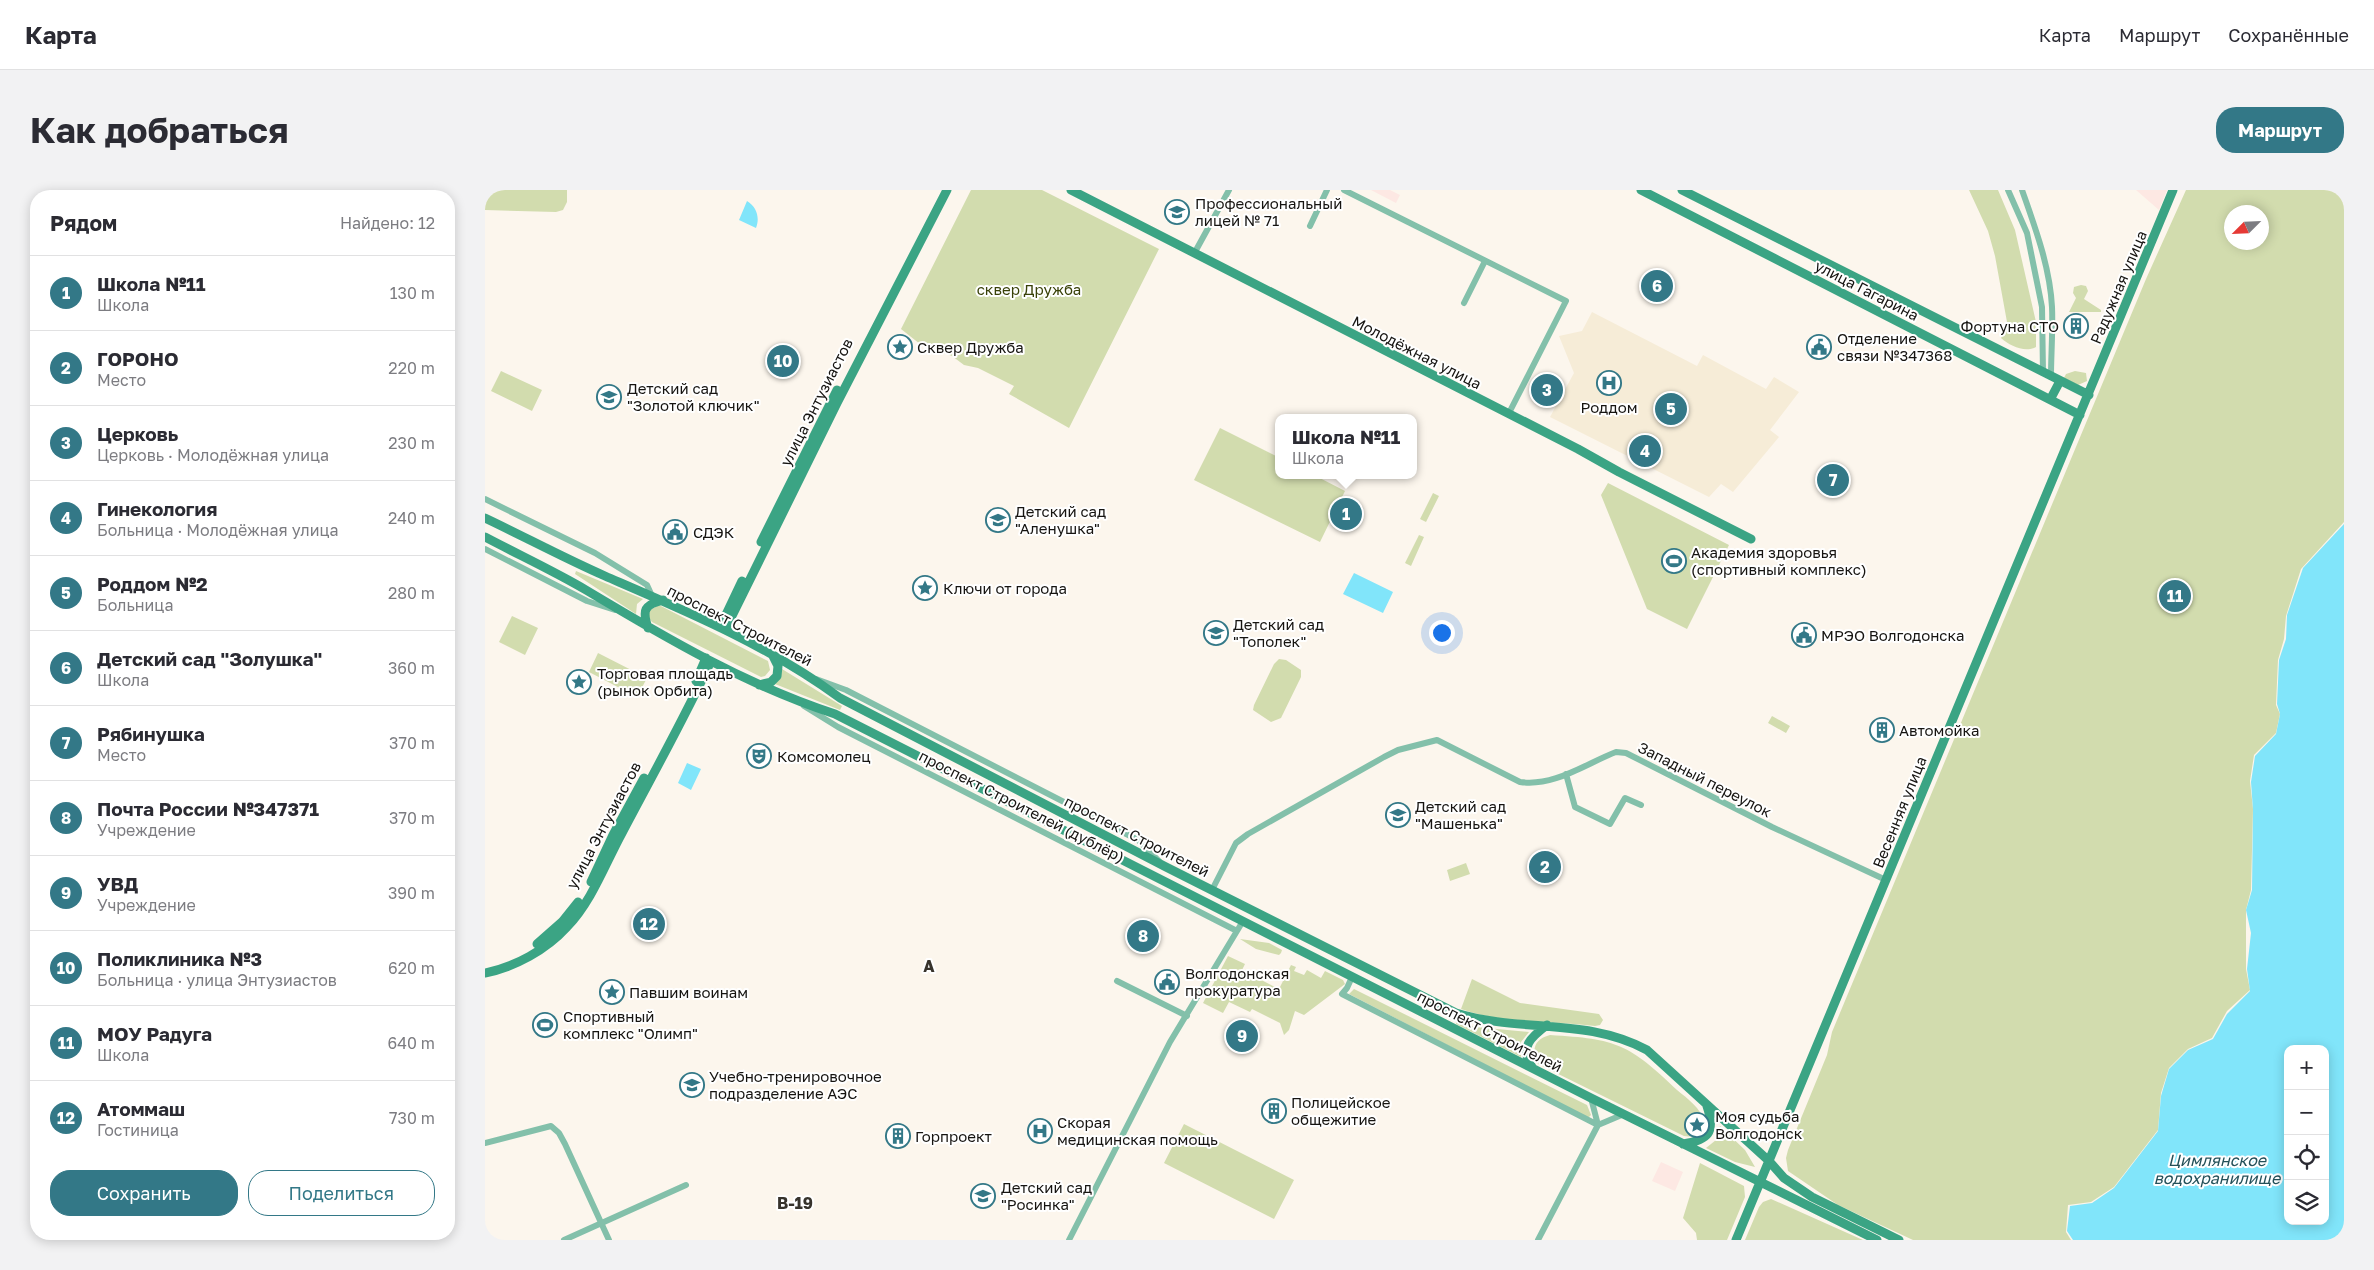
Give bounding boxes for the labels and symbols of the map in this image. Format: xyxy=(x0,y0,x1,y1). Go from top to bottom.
place label: Профессиональный лицей № 71 xyxy=(1195,194,1342,229)
school or university icon: Профессиональный лицей № 71 xyxy=(1164,199,1190,225)
north arrow xyxy=(2224,205,2269,250)
street label: Радужная улица xyxy=(2086,227,2150,347)
street label: улица Гагарина xyxy=(1812,256,1922,324)
pin: 6 xyxy=(1641,267,1673,305)
park label: сквер Дружба xyxy=(977,280,1081,298)
street label: Молодёжная улица xyxy=(1349,312,1485,392)
building icon: Фортуна СТО xyxy=(2063,313,2089,339)
place label: Фортуна СТО xyxy=(1961,317,2059,335)
place label: Отделение связи №347368 xyxy=(1837,329,1952,364)
place icon: Сквер Дружба xyxy=(887,334,913,360)
public building icon: Отделение связи №347368 xyxy=(1806,334,1832,360)
street label: улица Энтузиастов xyxy=(776,335,856,469)
place label: Сквер Дружба xyxy=(917,338,1024,356)
pin: 10 xyxy=(767,342,799,380)
hospital icon: Роддом xyxy=(1596,370,1622,396)
pin: 3 xyxy=(1531,371,1563,409)
place label: Детский сад "Золотой ключик" xyxy=(627,379,760,414)
school or university icon: Детский сад "Золотой ключик" xyxy=(596,384,622,410)
pin: 5 xyxy=(1655,390,1687,428)
place label: Роддом xyxy=(1581,398,1637,416)
pin: 4 xyxy=(1629,432,1661,470)
pin: 7 xyxy=(1817,461,1849,499)
pin: 1 xyxy=(1330,495,1362,533)
place label: Детский сад "Аленушка" xyxy=(1015,502,1106,537)
school or university icon: Детский сад "Аленушка" xyxy=(985,507,1011,533)
public building icon: СДЭК xyxy=(662,519,688,545)
place label: СДЭК xyxy=(693,523,735,541)
place label: Академия здоровья (спортивный комплекс) xyxy=(1691,543,1867,578)
sports icon: Академия здоровья (спортивный комплекс) xyxy=(1661,548,1687,574)
place icon: Ключи от города xyxy=(912,575,938,601)
pin: 11 xyxy=(2159,577,2191,615)
place label: Ключи от города xyxy=(943,579,1067,597)
street label: проспект Строителей xyxy=(665,581,815,669)
place label: Детский сад "Тополек" xyxy=(1233,615,1324,650)
school or university icon: Детский сад "Тополек" xyxy=(1203,620,1229,646)
your location xyxy=(1429,620,1455,646)
public building icon: МРЭО Волгодонска xyxy=(1791,622,1817,648)
place label: МРЭО Волгодонска xyxy=(1821,626,1964,644)
place label: Торговая площадь (рынок Орбита) xyxy=(597,664,733,699)
place icon: Торговая площадь (рынок Орбита) xyxy=(566,669,592,695)
building icon: Автомойка xyxy=(1869,717,1895,743)
place label: Автомойка xyxy=(1899,721,1979,739)
street label: Западный переулок xyxy=(1635,738,1775,821)
theatre icon: Комсомолец xyxy=(746,743,772,769)
street label: проспект Строителей (дублёр) xyxy=(916,746,1128,866)
place label: Комсомолец xyxy=(777,747,871,765)
street label: Весенняя улица xyxy=(1868,754,1930,870)
street label: улица Энтузиастов xyxy=(562,758,644,892)
street label: проспект Строителей xyxy=(1062,792,1212,880)
place label: Детский сад "Машенька" xyxy=(1415,797,1506,832)
school or university icon: Детский сад "Машенька" xyxy=(1385,802,1411,828)
pin: 2 xyxy=(1529,848,1561,886)
pin: 12 xyxy=(633,905,665,943)
pin: 8 xyxy=(1127,917,1159,955)
district label: А xyxy=(923,956,935,976)
place label: Волгодонская прокуратура xyxy=(1185,964,1289,999)
public building icon: Волгодонская прокуратура xyxy=(1154,969,1180,995)
place icon: Павшим воинам xyxy=(599,979,625,1005)
place label: Павшим воинам xyxy=(629,983,748,1001)
street label: проспект Строителей xyxy=(1415,987,1565,1075)
place label: Спортивный комплекс "Олимп" xyxy=(563,1007,698,1042)
sports icon: Спортивный комплекс "Олимп" xyxy=(532,1012,558,1038)
pin: 9 xyxy=(1226,1017,1258,1055)
place label: Учебно-тренировочное подразделение АЭС xyxy=(709,1067,882,1102)
school or university icon: Учебно-тренировочное подразделение АЭС xyxy=(679,1072,705,1098)
place label: Полицейское общежитие xyxy=(1291,1093,1391,1128)
building icon: Полицейское общежитие xyxy=(1261,1098,1287,1124)
place label: Моя судьба Волгодонск xyxy=(1715,1107,1803,1142)
place icon: Моя судьба Волгодонск xyxy=(1684,1112,1710,1138)
place label: Скорая медицинская помощь xyxy=(1057,1113,1218,1148)
hospital icon: Скорая медицинская помощь xyxy=(1027,1118,1053,1144)
building icon: Горпроект xyxy=(885,1123,911,1149)
place label: Горпроект xyxy=(915,1127,993,1145)
water label: Цимлянское водохранилище xyxy=(2154,1150,2282,1188)
place label: Детский сад "Росинка" xyxy=(1001,1178,1092,1213)
school or university icon: Детский сад "Росинка" xyxy=(970,1183,996,1209)
district label: В-19 xyxy=(777,1193,813,1213)

